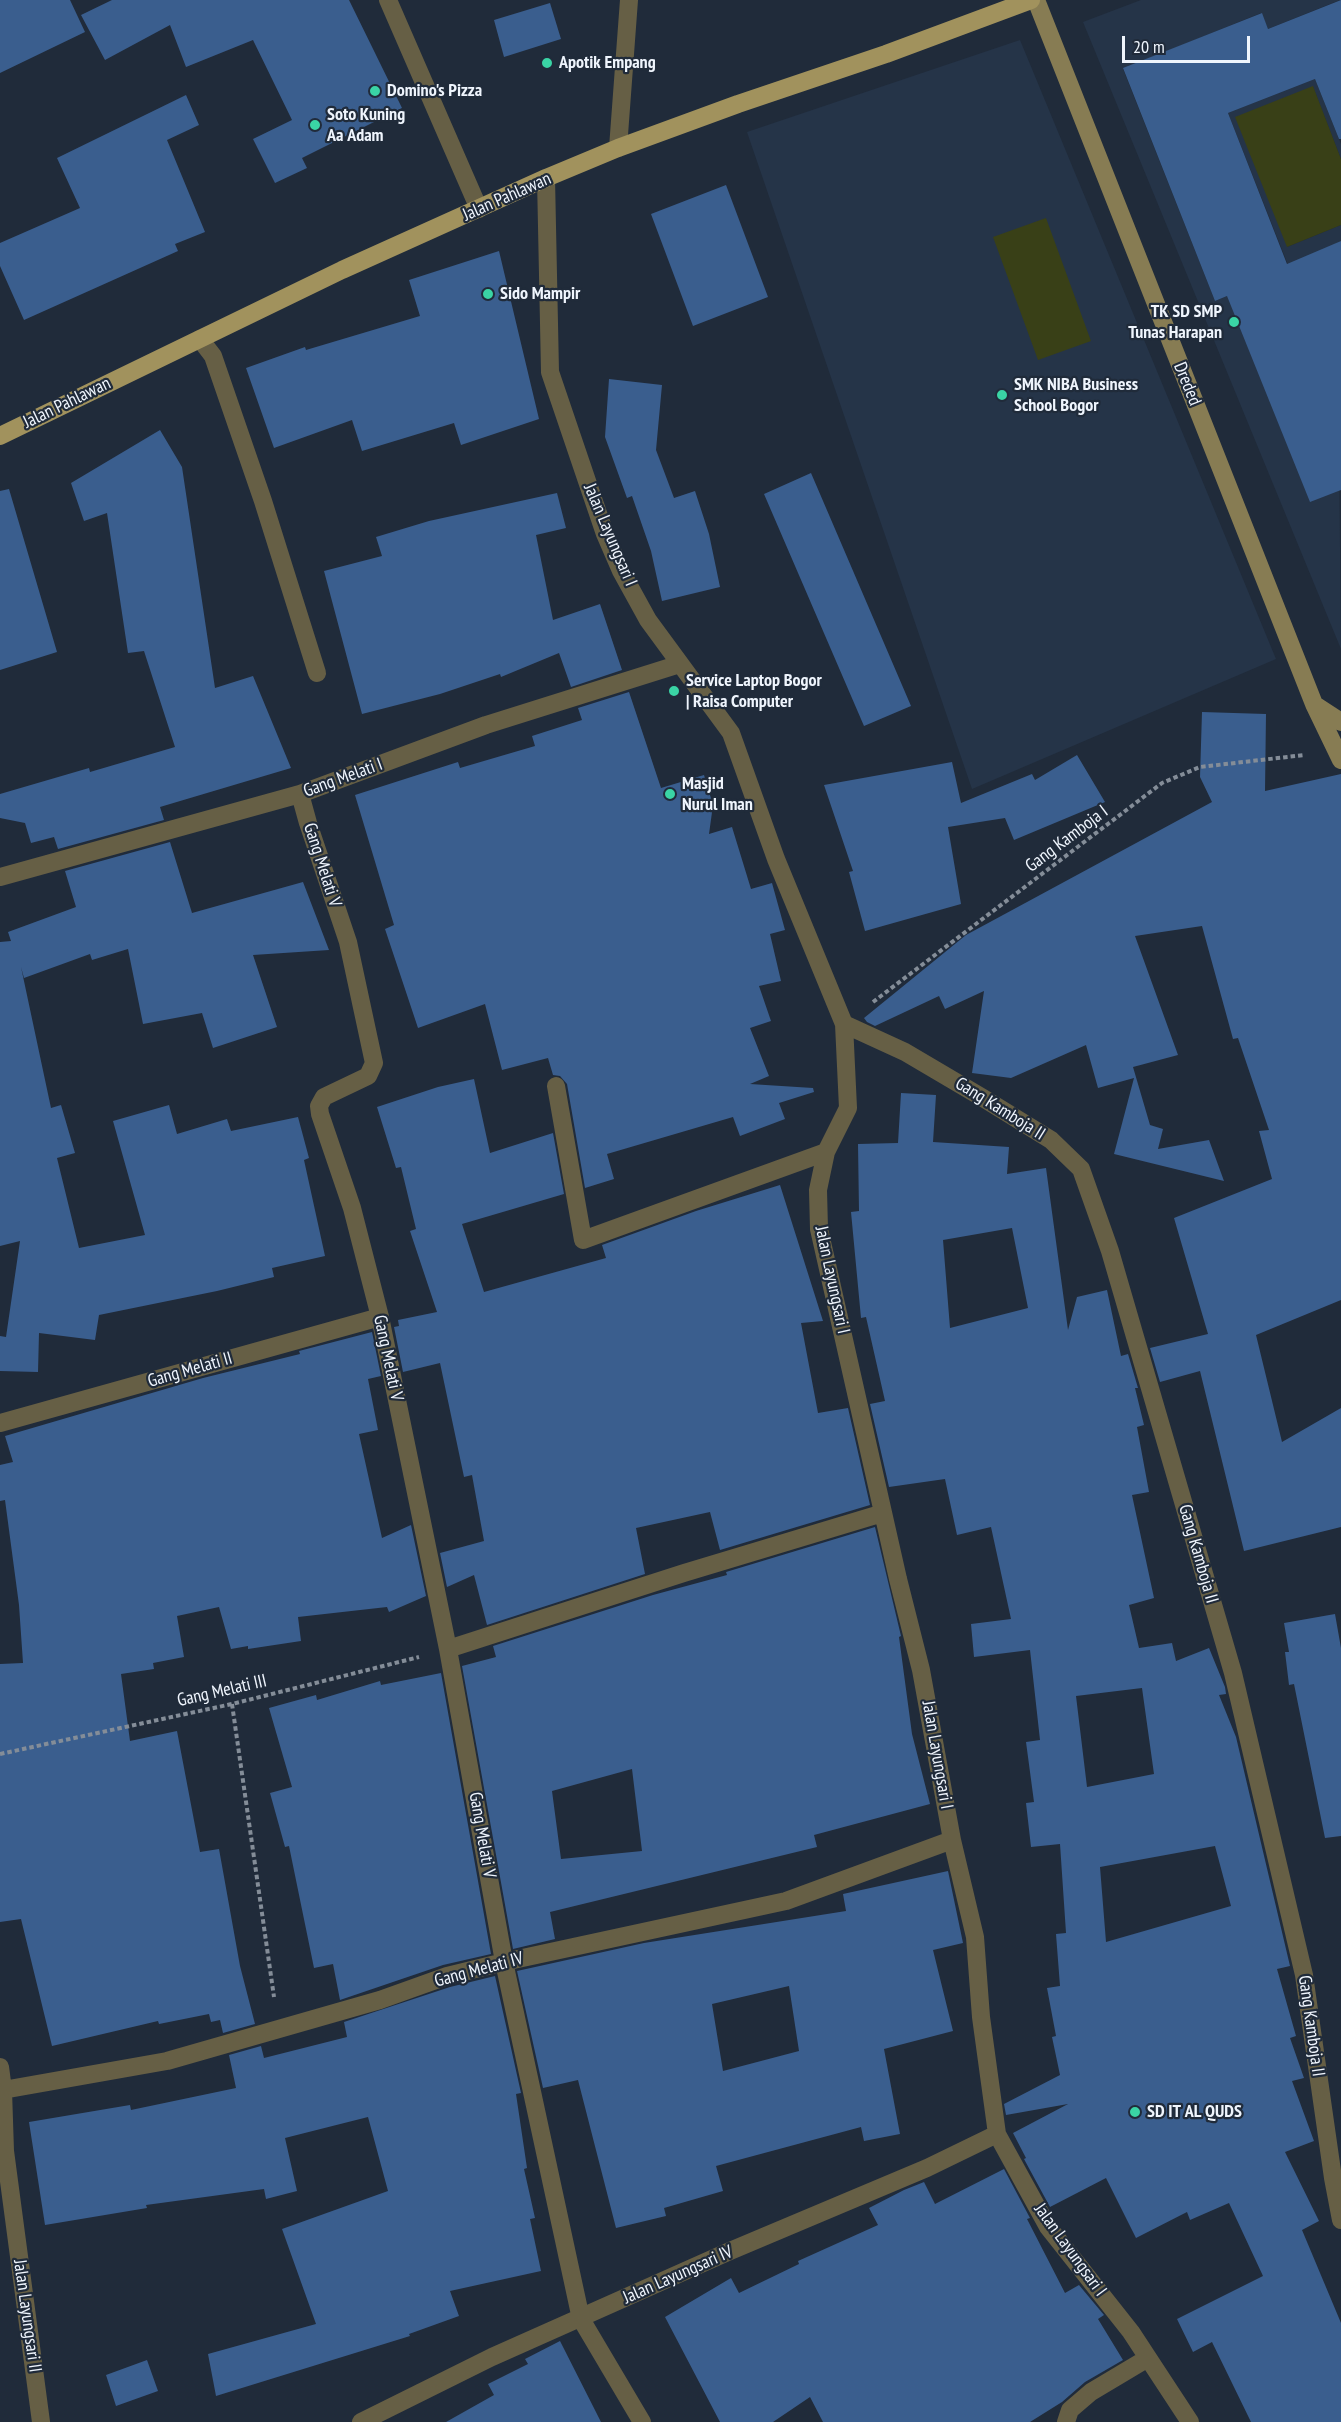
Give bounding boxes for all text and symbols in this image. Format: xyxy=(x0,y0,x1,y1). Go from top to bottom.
scale bar xyxy=(1125,24,1252,62)
text: 20 m xyxy=(1133,35,1165,58)
place label: Apotik Empang xyxy=(559,52,656,74)
marker: Apotik Empang xyxy=(540,56,554,70)
place label: Domino's Pizza xyxy=(387,80,482,102)
marker: Domino's Pizza xyxy=(368,84,382,98)
place label: Soto Kuning Aa Adam xyxy=(327,104,405,146)
marker: Soto Kuning Aa Adam xyxy=(308,118,322,132)
street label: Jalan Pahlawan xyxy=(459,168,555,226)
place label: Sido Mampir xyxy=(500,283,580,305)
marker: Sido Mampir xyxy=(481,287,495,301)
place label: TK SD SMP Tunas Harapan xyxy=(1128,301,1222,344)
marker: TK SD SMP Tunas Harapan xyxy=(1227,315,1241,329)
street label: Dreded xyxy=(1169,359,1205,409)
street label: Jalan Pahlawan xyxy=(20,373,114,433)
place label: SMK NIBA Business School Bogor xyxy=(1014,374,1138,416)
marker: SMK NIBA Business School Bogor xyxy=(995,388,1009,402)
street label: Jalan Layungsari I xyxy=(579,480,641,590)
place label: Service Laptop Bogor | Raisa Computer xyxy=(686,670,822,712)
marker: Service Laptop Bogor | Raisa Computer xyxy=(667,684,681,698)
street label: Gang Melati I xyxy=(300,754,386,802)
place label: Masjid Nurul Iman xyxy=(682,773,753,816)
marker: Masjid Nurul Iman xyxy=(663,787,677,801)
street label: Gang Kamboja I xyxy=(1022,801,1112,877)
street label: Gang Melati V xyxy=(298,820,346,910)
street label: Gang Kamboja II xyxy=(951,1073,1049,1145)
street label: Jalan Layungsari I xyxy=(810,1224,854,1336)
street label: Gang Melati V xyxy=(368,1313,408,1403)
street label: Gang Melati II xyxy=(145,1348,235,1392)
street label: Gang Kamboja II xyxy=(1174,1502,1222,1606)
street label: Gang Melati III xyxy=(175,1670,269,1712)
street label: Jalan Layungsari I xyxy=(917,1699,957,1811)
street label: Gang Melati V xyxy=(464,1790,500,1880)
street label: Gang Melati IV xyxy=(432,1948,526,1992)
street label: Gang Kamboja II xyxy=(1293,1974,1329,2078)
place label: SD IT AL QUDS xyxy=(1147,2101,1242,2123)
marker: SD IT AL QUDS xyxy=(1128,2105,1142,2119)
street label: Jalan Layungsari I xyxy=(1029,2199,1111,2301)
street label: Jalan Layungsari IV xyxy=(620,2241,736,2309)
street label: Jalan Layungsari II xyxy=(8,2258,46,2374)

